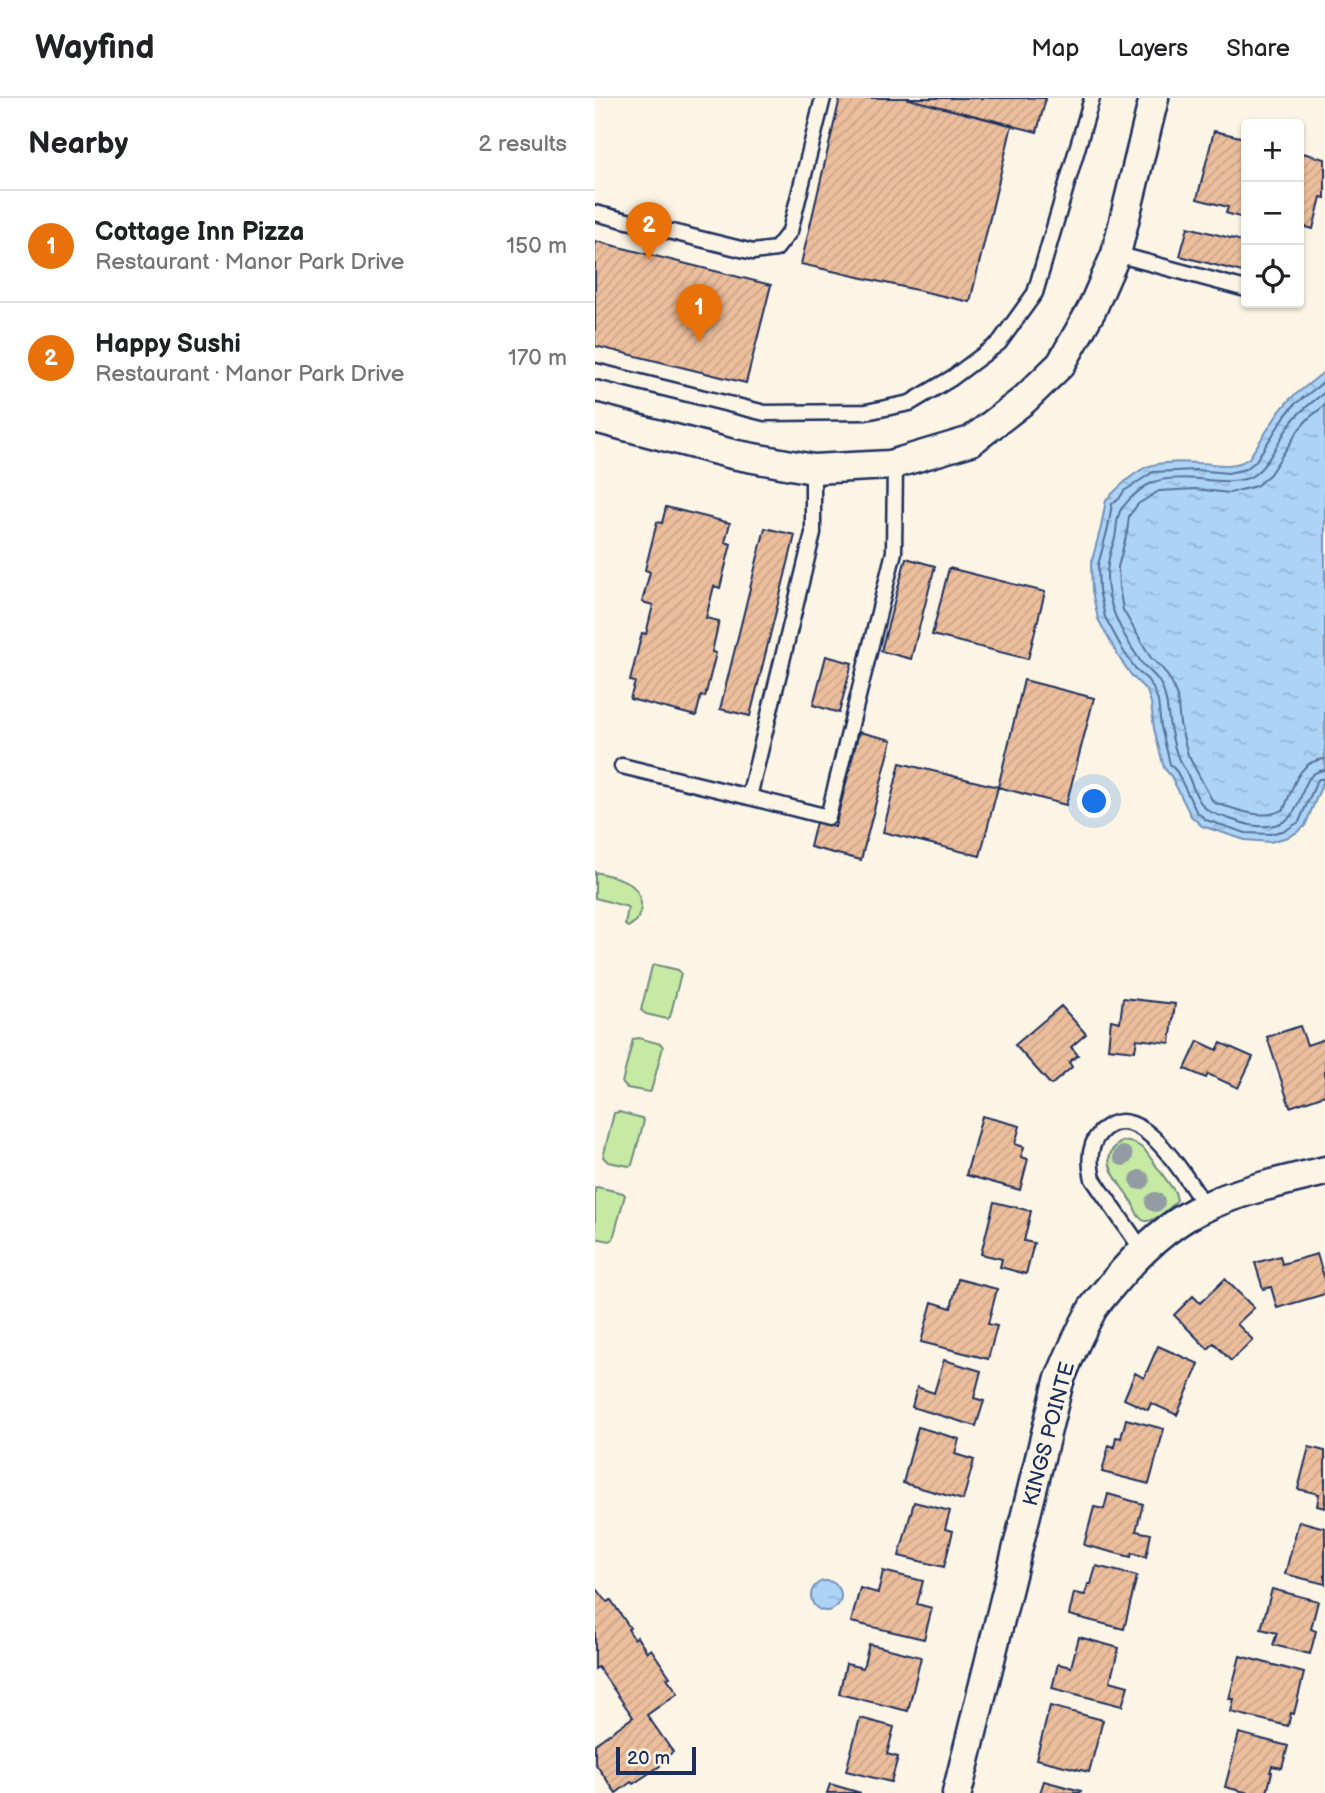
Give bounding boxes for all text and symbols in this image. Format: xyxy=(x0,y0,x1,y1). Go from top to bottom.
text: Wayfind xyxy=(35,28,154,68)
text: Map xyxy=(1031,34,1079,63)
text: Layers xyxy=(1117,34,1188,63)
text: Share xyxy=(1226,34,1290,63)
map controls xyxy=(1241,119,1304,308)
button: + xyxy=(1241,119,1304,182)
text: Nearby xyxy=(28,126,128,162)
text: 2 results xyxy=(478,130,567,158)
button: − xyxy=(1241,182,1304,245)
pin: 2 xyxy=(626,202,672,260)
text: Cottage Inn Pizza xyxy=(95,217,304,248)
text: 1 xyxy=(46,232,56,260)
text: 150 m xyxy=(506,232,567,260)
button: locate xyxy=(1241,245,1304,308)
text: Restaurant · Manor Park Drive xyxy=(95,248,404,276)
pin: 1 xyxy=(676,284,722,342)
text: Happy Sushi xyxy=(95,329,241,360)
text: 2 xyxy=(44,344,58,372)
text: 170 m xyxy=(508,344,567,372)
text: Restaurant · Manor Park Drive xyxy=(95,360,404,388)
your location xyxy=(1077,784,1111,818)
street label: KINGS POINTE xyxy=(1018,1359,1080,1509)
scale bar xyxy=(616,1744,697,1776)
text: 20 m xyxy=(627,1747,670,1770)

